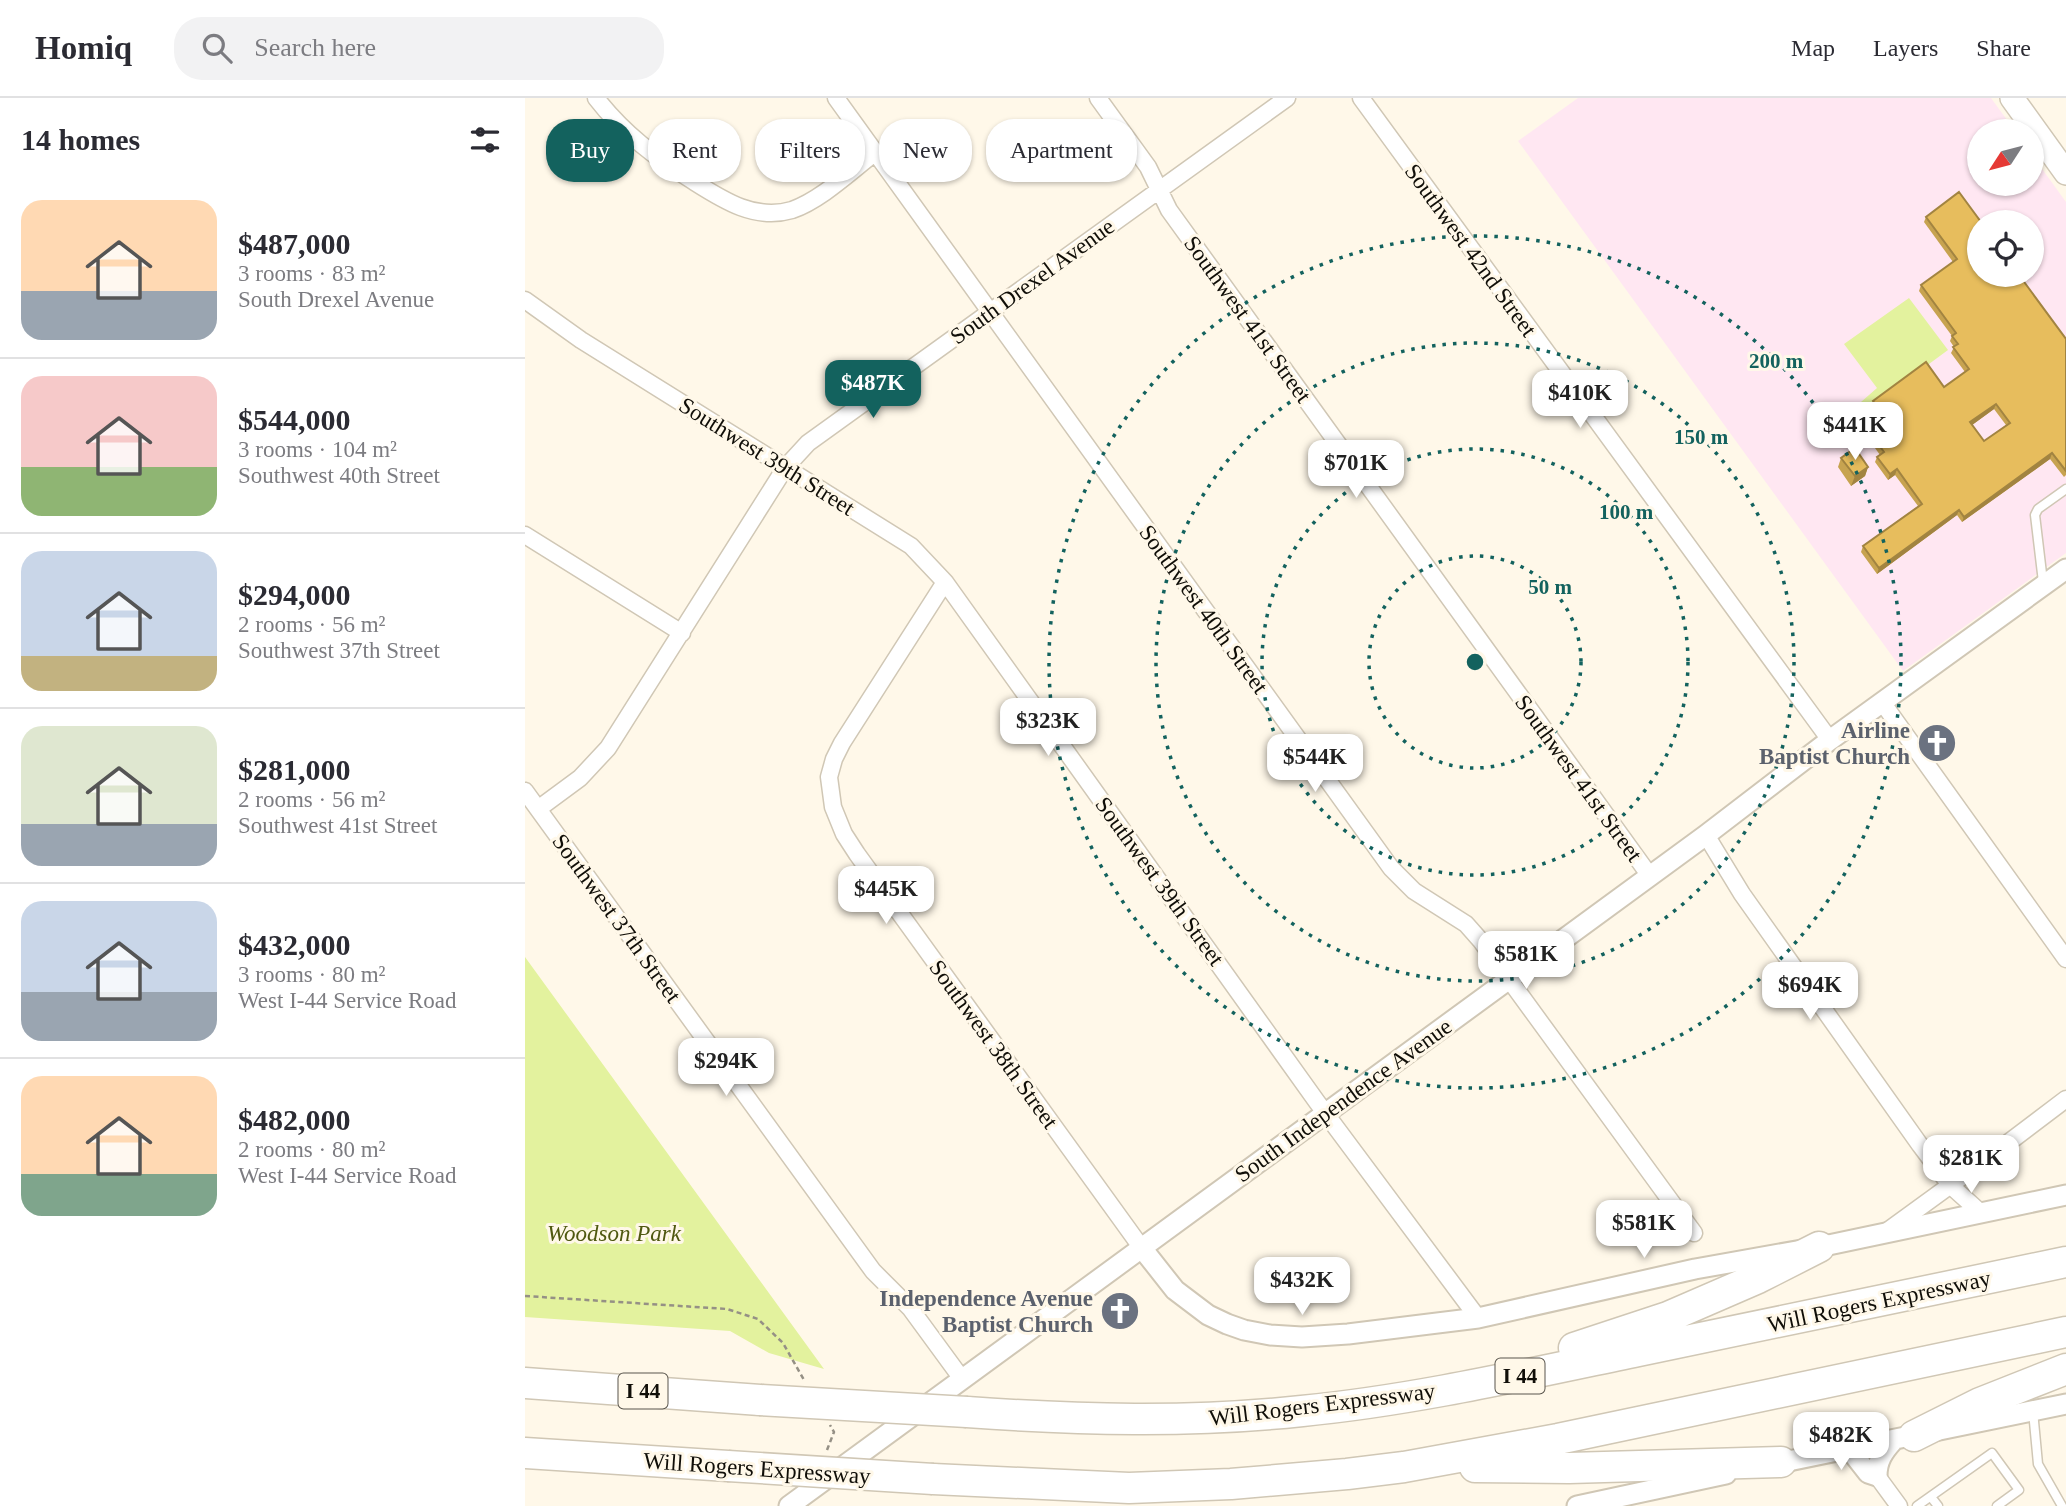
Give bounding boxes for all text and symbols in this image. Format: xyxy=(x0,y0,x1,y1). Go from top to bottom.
search box xyxy=(174,17,664,80)
icon: search xyxy=(198,29,236,67)
text: Homiq xyxy=(35,30,132,66)
text: Search here xyxy=(254,33,376,62)
text: Map xyxy=(1791,35,1835,61)
text: Layers xyxy=(1873,35,1938,61)
text: Share xyxy=(1976,35,2031,61)
chip: Buy xyxy=(546,119,634,182)
chip: Rent xyxy=(648,119,741,182)
chip: Filters xyxy=(755,119,865,182)
chip: New xyxy=(879,119,972,182)
chip: Apartment xyxy=(986,119,1137,182)
north arrow xyxy=(1967,119,2044,196)
map controls xyxy=(1967,119,2044,287)
icon: filters xyxy=(466,121,504,159)
text: 14 homes xyxy=(21,123,140,156)
street label: Southwest 42nd Street xyxy=(1400,159,1542,342)
button: locate xyxy=(1967,210,2044,287)
street label: South Drexel Avenue xyxy=(946,214,1119,349)
text: $487,000 xyxy=(238,227,351,260)
icon: home xyxy=(77,228,161,312)
street label: Southwest 41st Street xyxy=(1179,231,1317,408)
text: 3 rooms · 83 m² xyxy=(238,261,385,286)
text: South Drexel Avenue xyxy=(238,287,434,312)
text: 200 m xyxy=(1749,349,1804,373)
pin: $487K xyxy=(824,360,922,420)
text: $487K xyxy=(841,370,905,395)
pin: $410K xyxy=(1531,370,1629,430)
text: $410K xyxy=(1548,380,1612,405)
street label: Southwest 39th Street xyxy=(675,392,859,521)
pin: $441K xyxy=(1806,402,1904,462)
text: $544,000 xyxy=(238,403,351,436)
icon: home xyxy=(77,404,161,488)
text: $441K xyxy=(1823,412,1887,437)
text: 150 m xyxy=(1674,425,1729,449)
text: 3 rooms · 104 m² xyxy=(238,437,397,462)
pin: $701K xyxy=(1307,440,1405,500)
text: $701K xyxy=(1324,450,1388,475)
text: Southwest 40th Street xyxy=(238,463,440,488)
text: 100 m xyxy=(1599,500,1654,524)
street label: Southwest 40th Street xyxy=(1134,520,1273,699)
text: 50 m xyxy=(1528,575,1572,599)
text: $294,000 xyxy=(238,578,351,611)
icon: home xyxy=(77,579,161,663)
text: 2 rooms · 56 m² xyxy=(238,612,385,637)
text: Southwest 37th Street xyxy=(238,638,440,663)
centre of rings xyxy=(1463,650,1487,674)
street label: Southwest 41st Street xyxy=(1510,690,1648,867)
pin: $323K xyxy=(999,698,1097,758)
text: $323K xyxy=(1016,708,1080,733)
place label: Airline Baptist Church xyxy=(1759,718,1910,769)
church icon: Airline Baptist Church xyxy=(1916,722,1958,764)
pin: $544K xyxy=(1266,734,1364,794)
text: $544K xyxy=(1283,744,1347,769)
text: $281,000 xyxy=(238,753,351,786)
icon: home xyxy=(77,754,161,838)
text: 2 rooms · 56 m² xyxy=(238,787,385,812)
street label: Southwest 39th Street xyxy=(1090,792,1229,971)
text: Southwest 41st Street xyxy=(238,813,437,838)
street label: Southwest 37th Street xyxy=(547,829,686,1008)
pin: $445K xyxy=(837,866,935,926)
text: $445K xyxy=(854,876,918,901)
text: $432,000 xyxy=(238,928,351,961)
icon: home xyxy=(77,929,161,1013)
pin: $581K xyxy=(1477,932,1575,991)
text: $581K xyxy=(1494,941,1558,966)
street label: Southwest 38th Street xyxy=(924,955,1063,1134)
text: 3 rooms · 80 m² xyxy=(238,962,385,987)
pin: $694K xyxy=(1761,962,1859,1022)
text: $694K xyxy=(1778,972,1842,997)
text: West I-44 Service Road xyxy=(238,988,457,1013)
street label: South Independence Avenue xyxy=(1230,1013,1456,1187)
pin: $294K xyxy=(677,1038,775,1098)
text: $294K xyxy=(694,1048,758,1073)
text: $482,000 xyxy=(238,1103,351,1136)
icon: home xyxy=(77,1104,161,1188)
pin: $281K xyxy=(1922,1136,2020,1195)
text: 2 rooms · 80 m² xyxy=(238,1137,385,1162)
text: $281K xyxy=(1939,1145,2003,1170)
text: West I-44 Service Road xyxy=(238,1163,457,1188)
pin: $581K xyxy=(1595,1200,1693,1260)
text: $581K xyxy=(1612,1210,1676,1235)
park label: Woodson Park xyxy=(547,1221,682,1246)
pin: $432K xyxy=(1253,1258,1351,1317)
street label: Will Rogers Expressway xyxy=(1765,1265,1994,1337)
text: $432K xyxy=(1270,1267,1334,1292)
place label: Independence Avenue Baptist Church xyxy=(879,1286,1093,1337)
church icon: Independence Avenue Baptist Church xyxy=(1099,1290,1141,1332)
road number: I 44 xyxy=(1495,1358,1545,1394)
road number: I 44 xyxy=(619,1374,667,1408)
street label: Will Rogers Expressway xyxy=(1208,1378,1437,1431)
pin: $482K xyxy=(1792,1412,1890,1472)
text: $482K xyxy=(1809,1422,1873,1447)
street label: Will Rogers Expressway xyxy=(642,1448,872,1489)

